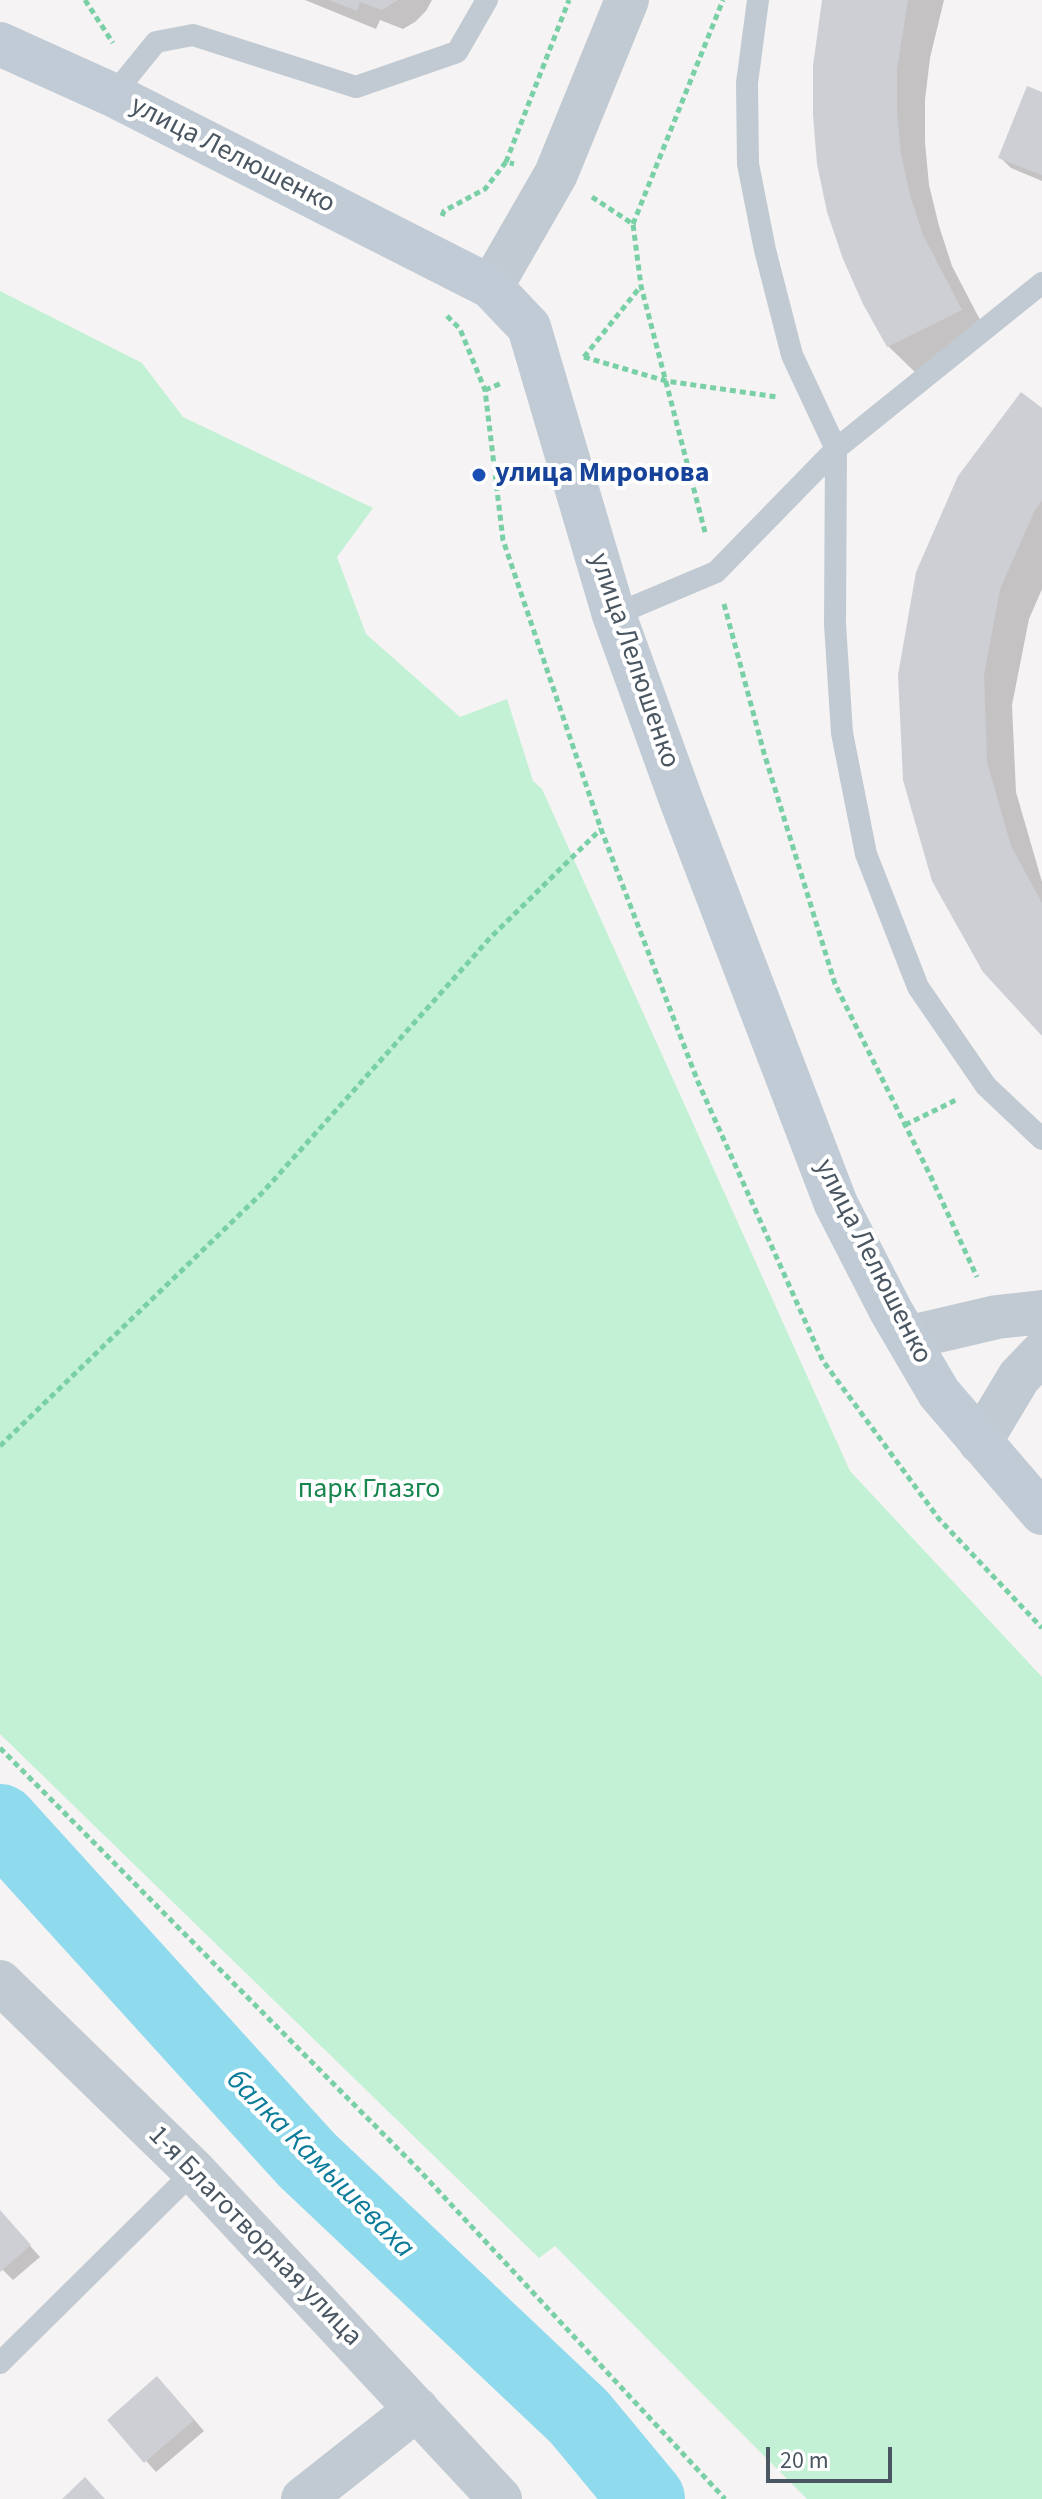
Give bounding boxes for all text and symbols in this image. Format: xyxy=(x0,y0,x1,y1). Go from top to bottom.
street label: улица Лелюшенко xyxy=(124,90,340,222)
place label: улица Миронова xyxy=(495,458,709,492)
marker: улица Миронова xyxy=(470,466,488,484)
street label: улица Лелюшенко xyxy=(580,549,686,773)
street label: улица Лелюшенко xyxy=(806,1154,938,1370)
park label: парк Глазго xyxy=(298,1474,440,1508)
water label: балка Камышеваха xyxy=(217,2063,421,2267)
street label: 1-я Благотворная улица xyxy=(140,2120,368,2354)
scale bar xyxy=(770,2431,896,2481)
text: 20 m xyxy=(780,2443,829,2478)

